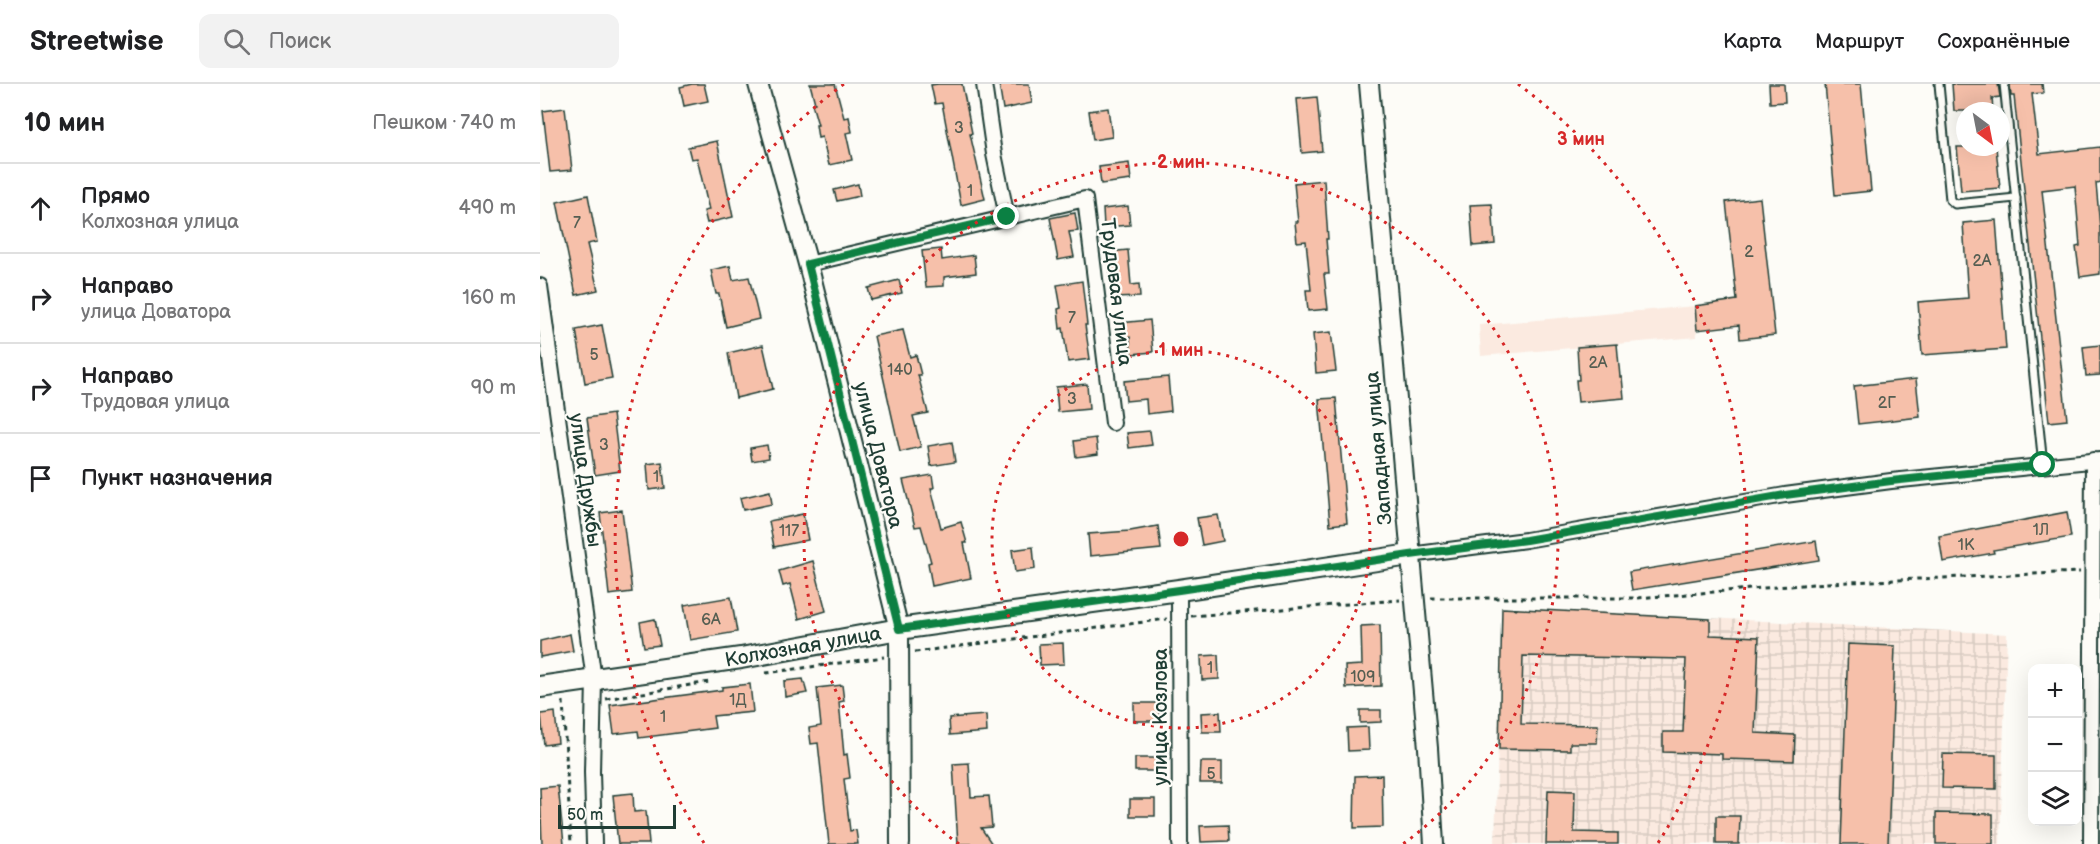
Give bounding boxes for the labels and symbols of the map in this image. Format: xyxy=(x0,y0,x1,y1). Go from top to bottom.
north arrow xyxy=(1956,102,2010,156)
house number: 3 xyxy=(954,119,964,138)
text: 3 мин xyxy=(1557,129,1605,150)
text: 2 мин xyxy=(1157,152,1205,173)
house number: 1 xyxy=(967,182,973,201)
route end xyxy=(993,203,1019,229)
house number: 7 xyxy=(573,214,581,233)
street label: Трудовая улица xyxy=(1095,217,1137,368)
house number: 2 xyxy=(1744,243,1754,262)
house number: 2А xyxy=(1972,252,1992,271)
house number: 7 xyxy=(1068,309,1076,328)
text: 1 мин xyxy=(1159,340,1203,361)
house number: 5 xyxy=(589,346,599,365)
house number: 2А xyxy=(1588,354,1608,373)
house number: 140 xyxy=(887,361,913,380)
street label: Западная улица xyxy=(1360,370,1398,526)
street label: улица Доватора xyxy=(848,380,908,531)
house number: 3 xyxy=(1067,390,1077,409)
house number: 2Г xyxy=(1878,394,1896,413)
street label: улица Дружбы xyxy=(564,412,606,548)
house number: 3 xyxy=(599,436,609,455)
route start xyxy=(2029,451,2055,477)
house number: 1 xyxy=(653,468,659,487)
house number: 1Л xyxy=(2033,521,2049,540)
house number: 117 xyxy=(779,522,799,541)
centre of rings xyxy=(1171,529,1191,549)
house number: 1К xyxy=(1958,536,1975,555)
house number: 6А xyxy=(701,611,721,630)
street label: Колхозная улица xyxy=(723,621,883,673)
street label: улица Козлова xyxy=(1149,648,1173,786)
house number: 1 xyxy=(1207,659,1213,678)
house number: 109 xyxy=(1351,668,1375,687)
house number: 1Д xyxy=(729,691,747,710)
house number: 1 xyxy=(660,708,666,727)
house number: 5 xyxy=(1206,765,1216,784)
scale bar xyxy=(558,802,676,830)

